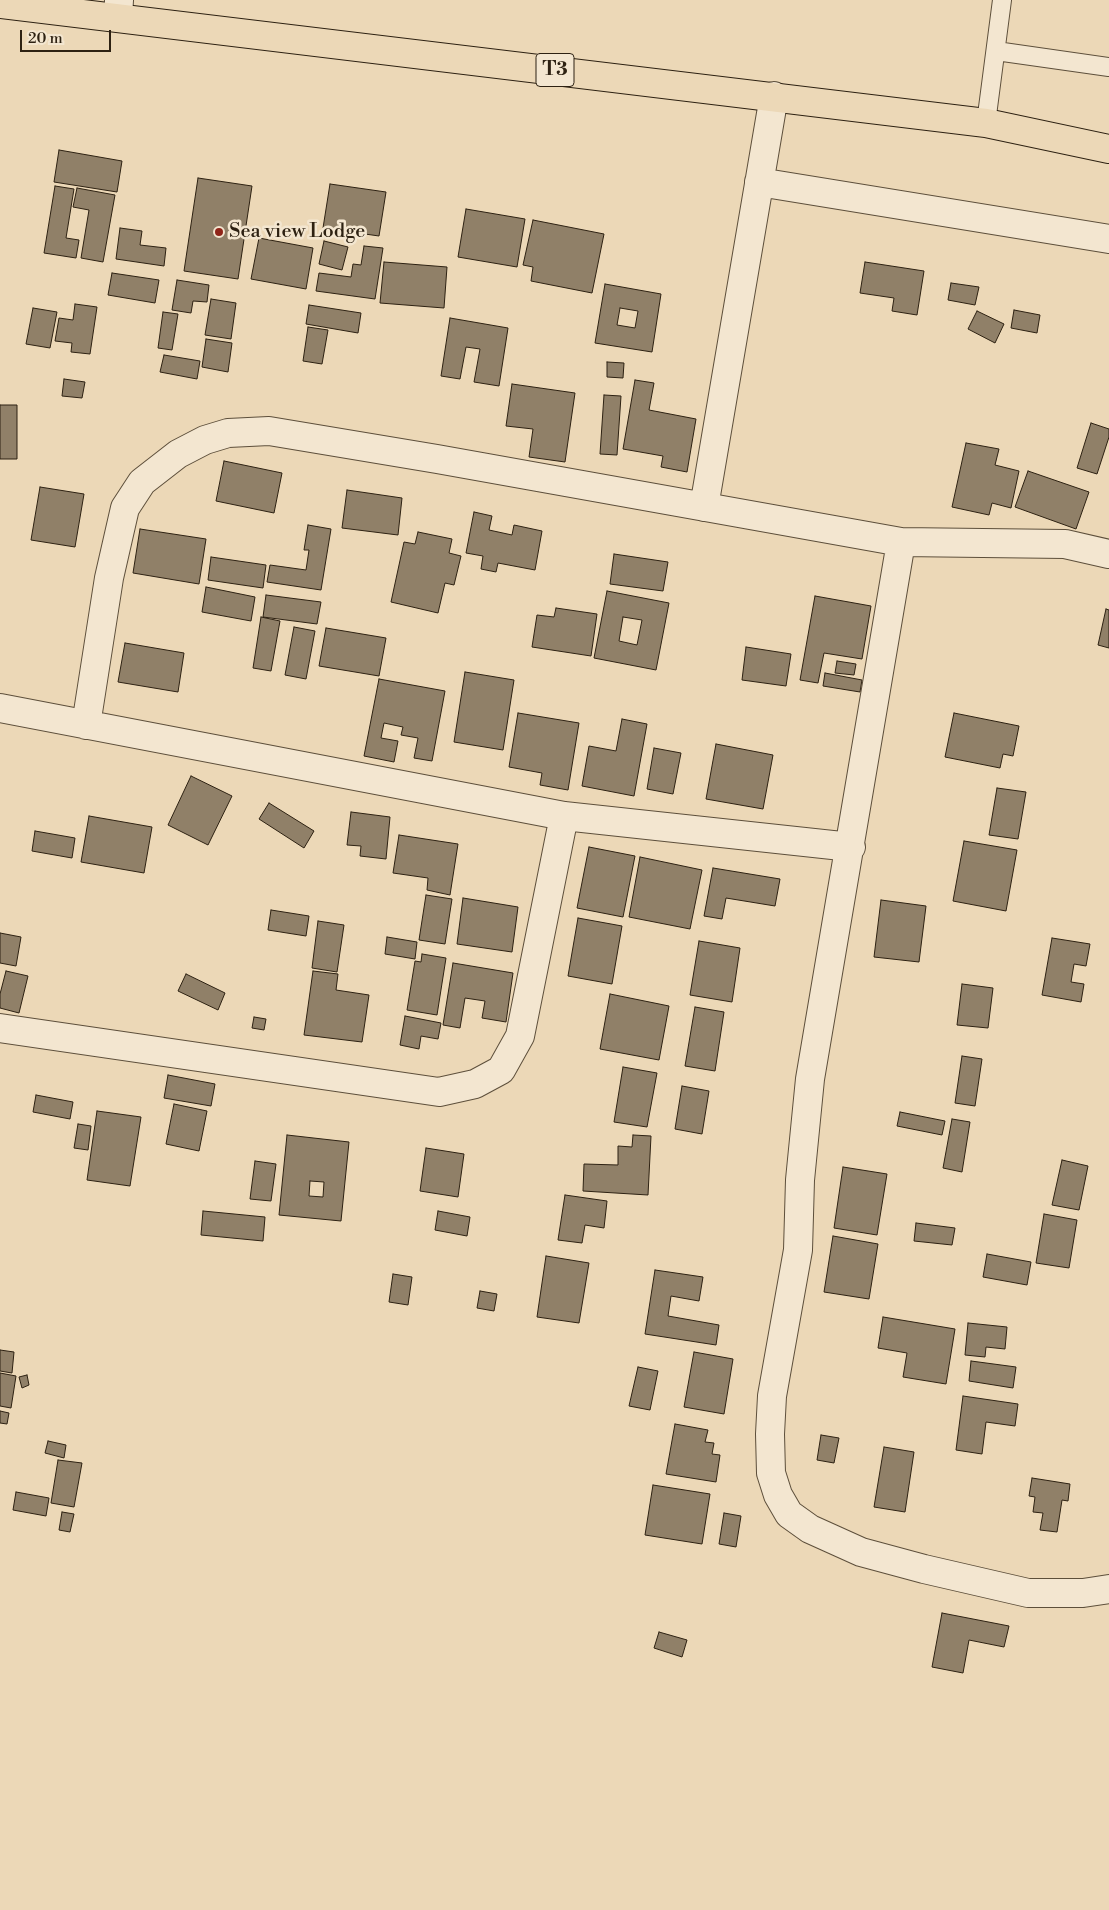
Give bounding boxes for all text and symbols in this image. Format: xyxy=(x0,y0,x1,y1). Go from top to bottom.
scale bar xyxy=(22,20,114,52)
text: 20 m xyxy=(28,29,63,48)
road number: T3 xyxy=(536,54,574,86)
place label: Sea view Lodge xyxy=(229,220,365,244)
marker: Sea view Lodge xyxy=(213,226,225,238)

